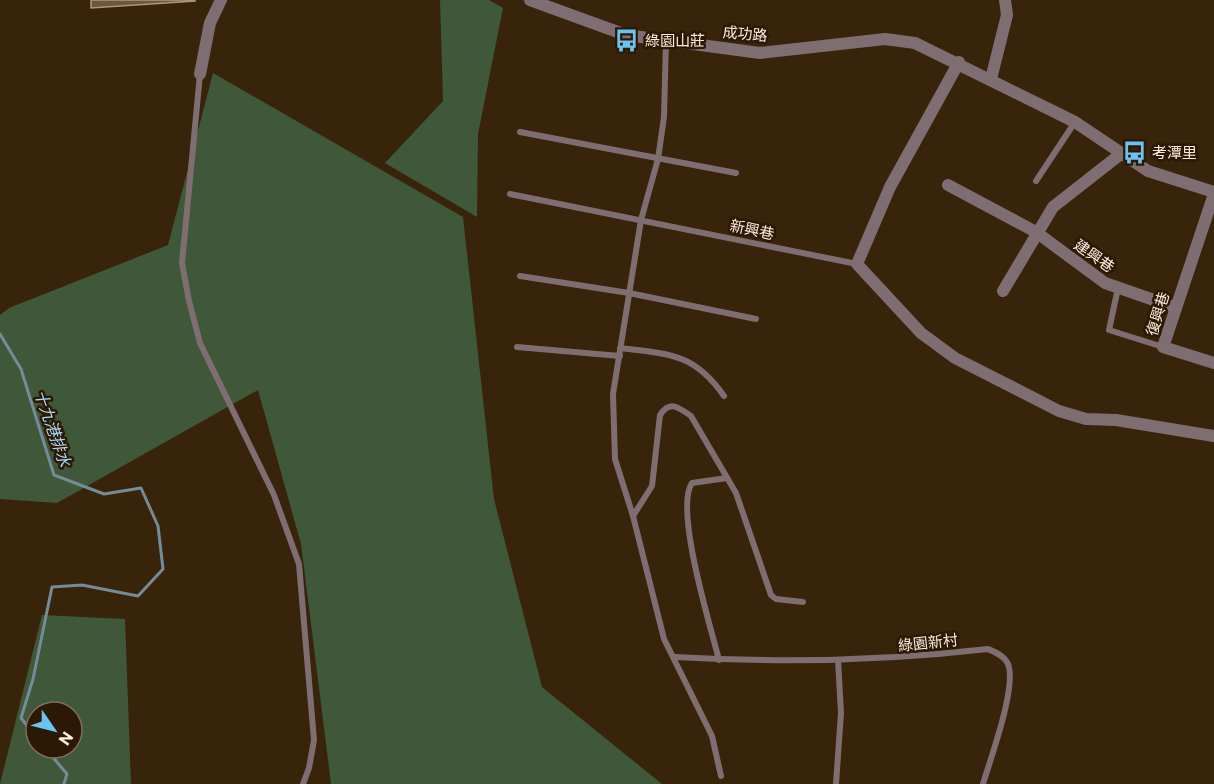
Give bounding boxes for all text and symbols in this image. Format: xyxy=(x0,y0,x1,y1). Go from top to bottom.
street label: 成功路 xyxy=(722,22,768,44)
bus stop icon: 綠園山莊 xyxy=(614,28,640,54)
place label: 綠園山莊 xyxy=(645,31,705,49)
bus stop icon: 考潭里 xyxy=(1121,140,1147,166)
place label: 考潭里 xyxy=(1152,143,1197,161)
street label: 新興巷 xyxy=(728,216,776,243)
street label: 建興巷 xyxy=(1071,235,1118,275)
street label: 復興巷 xyxy=(1142,290,1172,338)
water label: 十九港排水 xyxy=(31,387,76,470)
street label: 綠園新村 xyxy=(897,630,959,654)
north arrow xyxy=(24,700,84,760)
text: N xyxy=(55,729,78,749)

